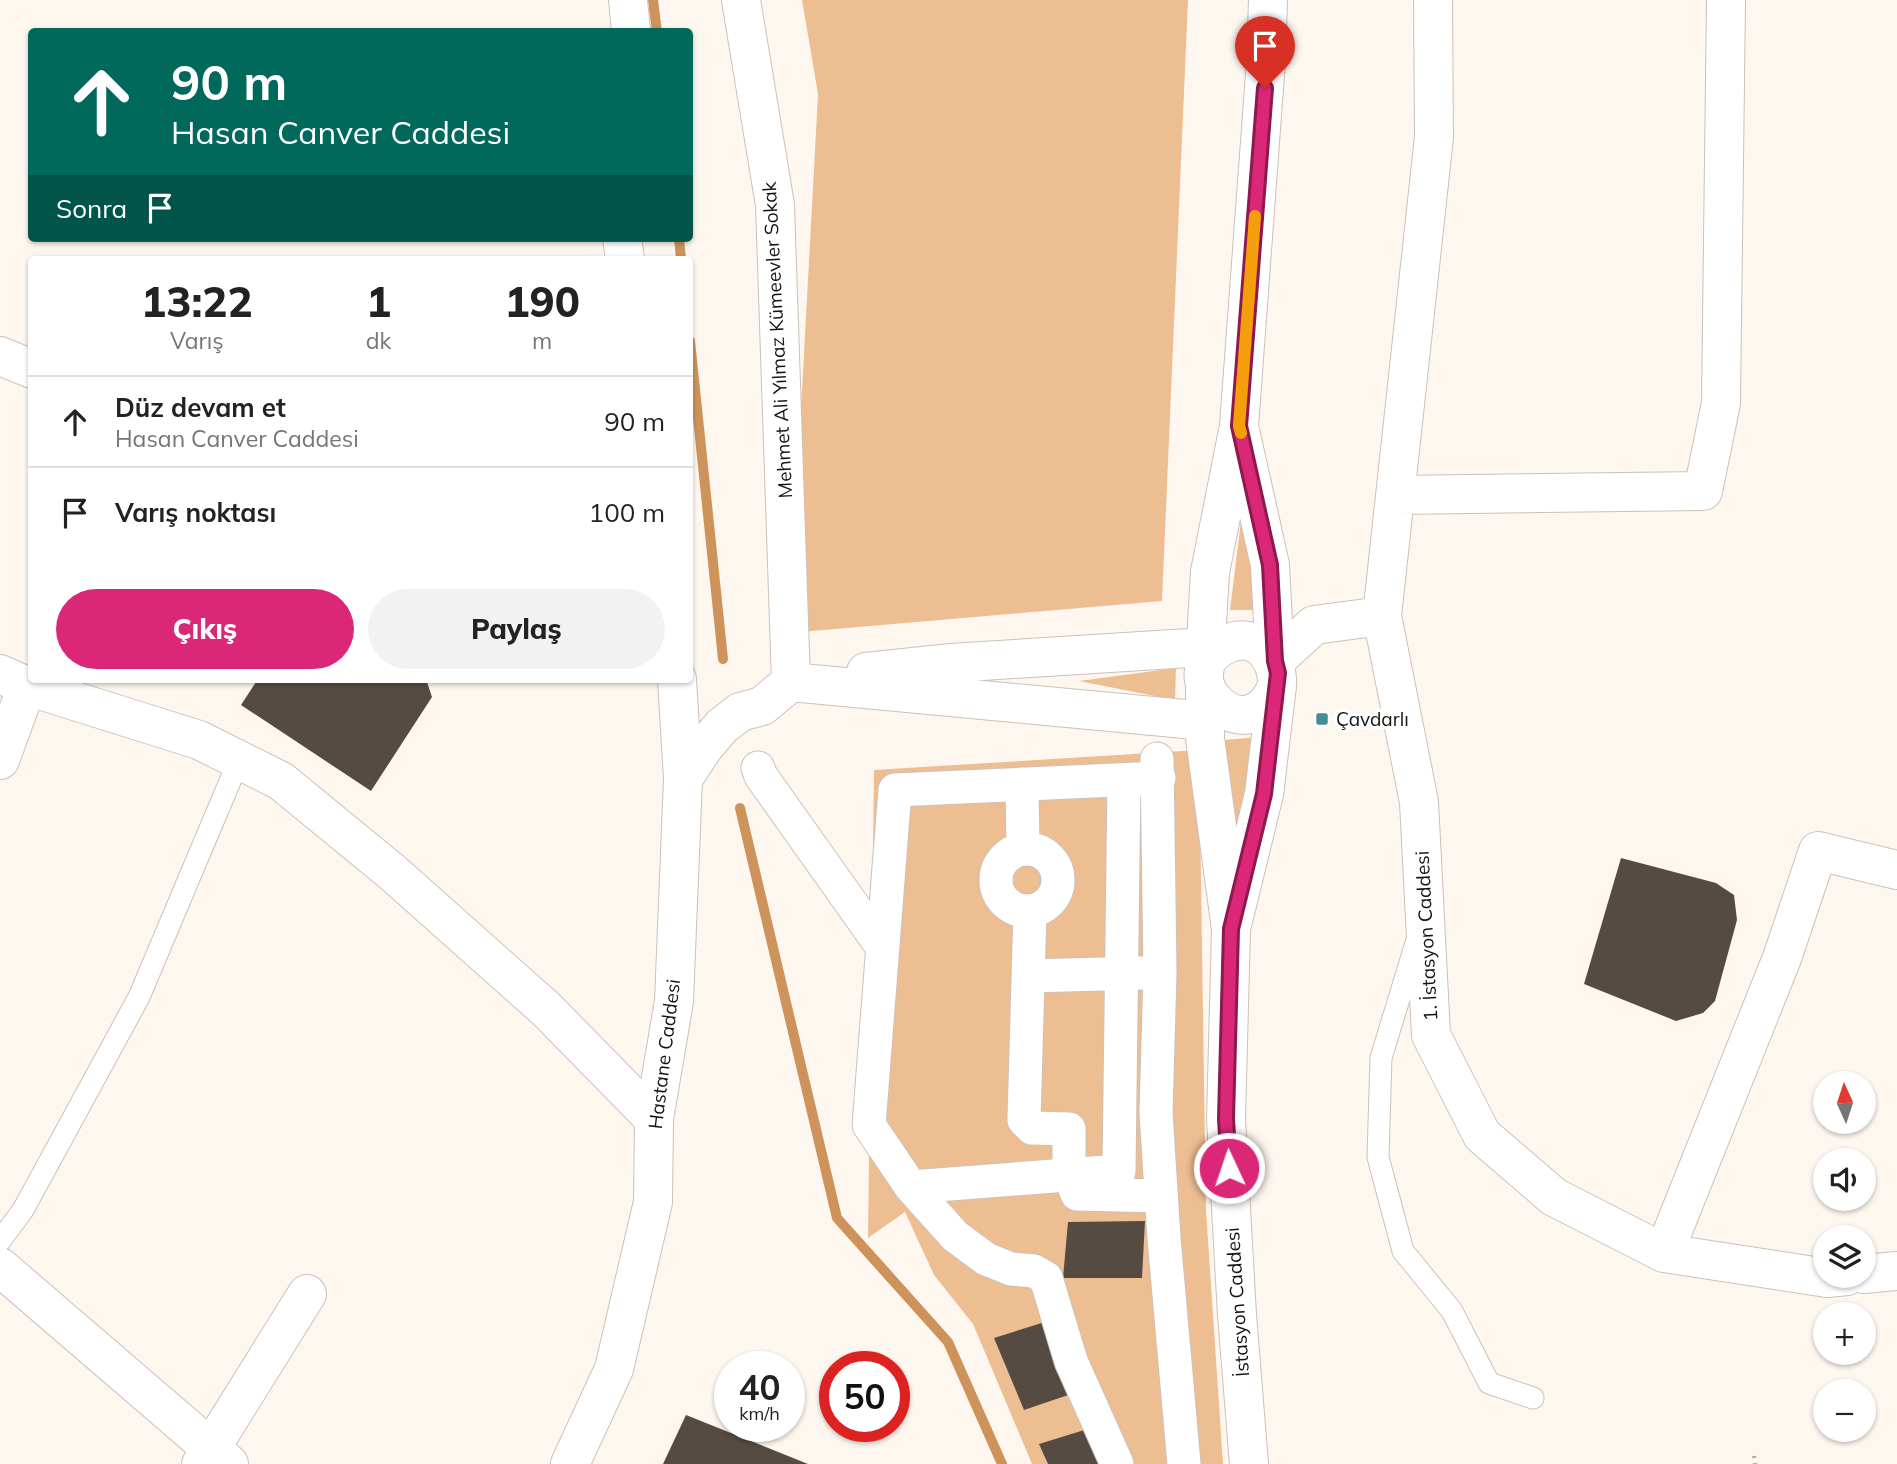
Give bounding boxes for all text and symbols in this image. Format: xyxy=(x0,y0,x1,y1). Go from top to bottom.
pin xyxy=(1235,16,1295,88)
icon: arrive xyxy=(1246,27,1284,65)
text: 90 m xyxy=(171,51,287,112)
icon: ahead xyxy=(56,56,147,147)
text: Hasan Canver Caddesi xyxy=(171,112,510,152)
street label: Mehmet Ali Yılmaz Kümeevler Sokak xyxy=(757,181,797,499)
icon: arrive xyxy=(141,189,179,227)
text: Sonra xyxy=(56,192,127,225)
text: 13:22 xyxy=(141,275,253,328)
text: 1 xyxy=(366,275,391,328)
text: 190 xyxy=(504,275,580,328)
text: Varış xyxy=(170,326,224,355)
text: dk xyxy=(366,326,391,355)
text: m xyxy=(532,326,552,355)
text: Düz devam et xyxy=(115,391,286,424)
icon: ahead xyxy=(56,403,94,441)
text: 90 m xyxy=(604,405,665,438)
text: Hasan Canver Caddesi xyxy=(115,424,359,453)
icon: arrive xyxy=(56,494,94,532)
text: Varış noktası xyxy=(115,496,276,529)
text: 100 m xyxy=(589,496,665,529)
button: Çıkış xyxy=(56,589,354,669)
button: Paylaş xyxy=(368,589,665,669)
place label: Çavdarlı xyxy=(1336,707,1409,731)
marker: Çavdarlı xyxy=(1314,711,1330,727)
street label: 1. İstasyon Caddesi xyxy=(1410,850,1442,1022)
street label: Hastane Caddesi xyxy=(643,978,685,1130)
north arrow xyxy=(1813,1071,1876,1134)
map controls xyxy=(1813,1071,1876,1442)
position arrow xyxy=(1192,1131,1266,1205)
button: sound xyxy=(1813,1148,1876,1211)
button: layers xyxy=(1813,1225,1876,1288)
street label: İstasyon Caddesi xyxy=(1220,1227,1254,1377)
button: + xyxy=(1813,1302,1876,1365)
speed limit sign: 50 xyxy=(819,1351,910,1442)
text: 40 xyxy=(738,1365,781,1409)
button: − xyxy=(1813,1379,1876,1442)
text: km/h xyxy=(739,1402,780,1425)

